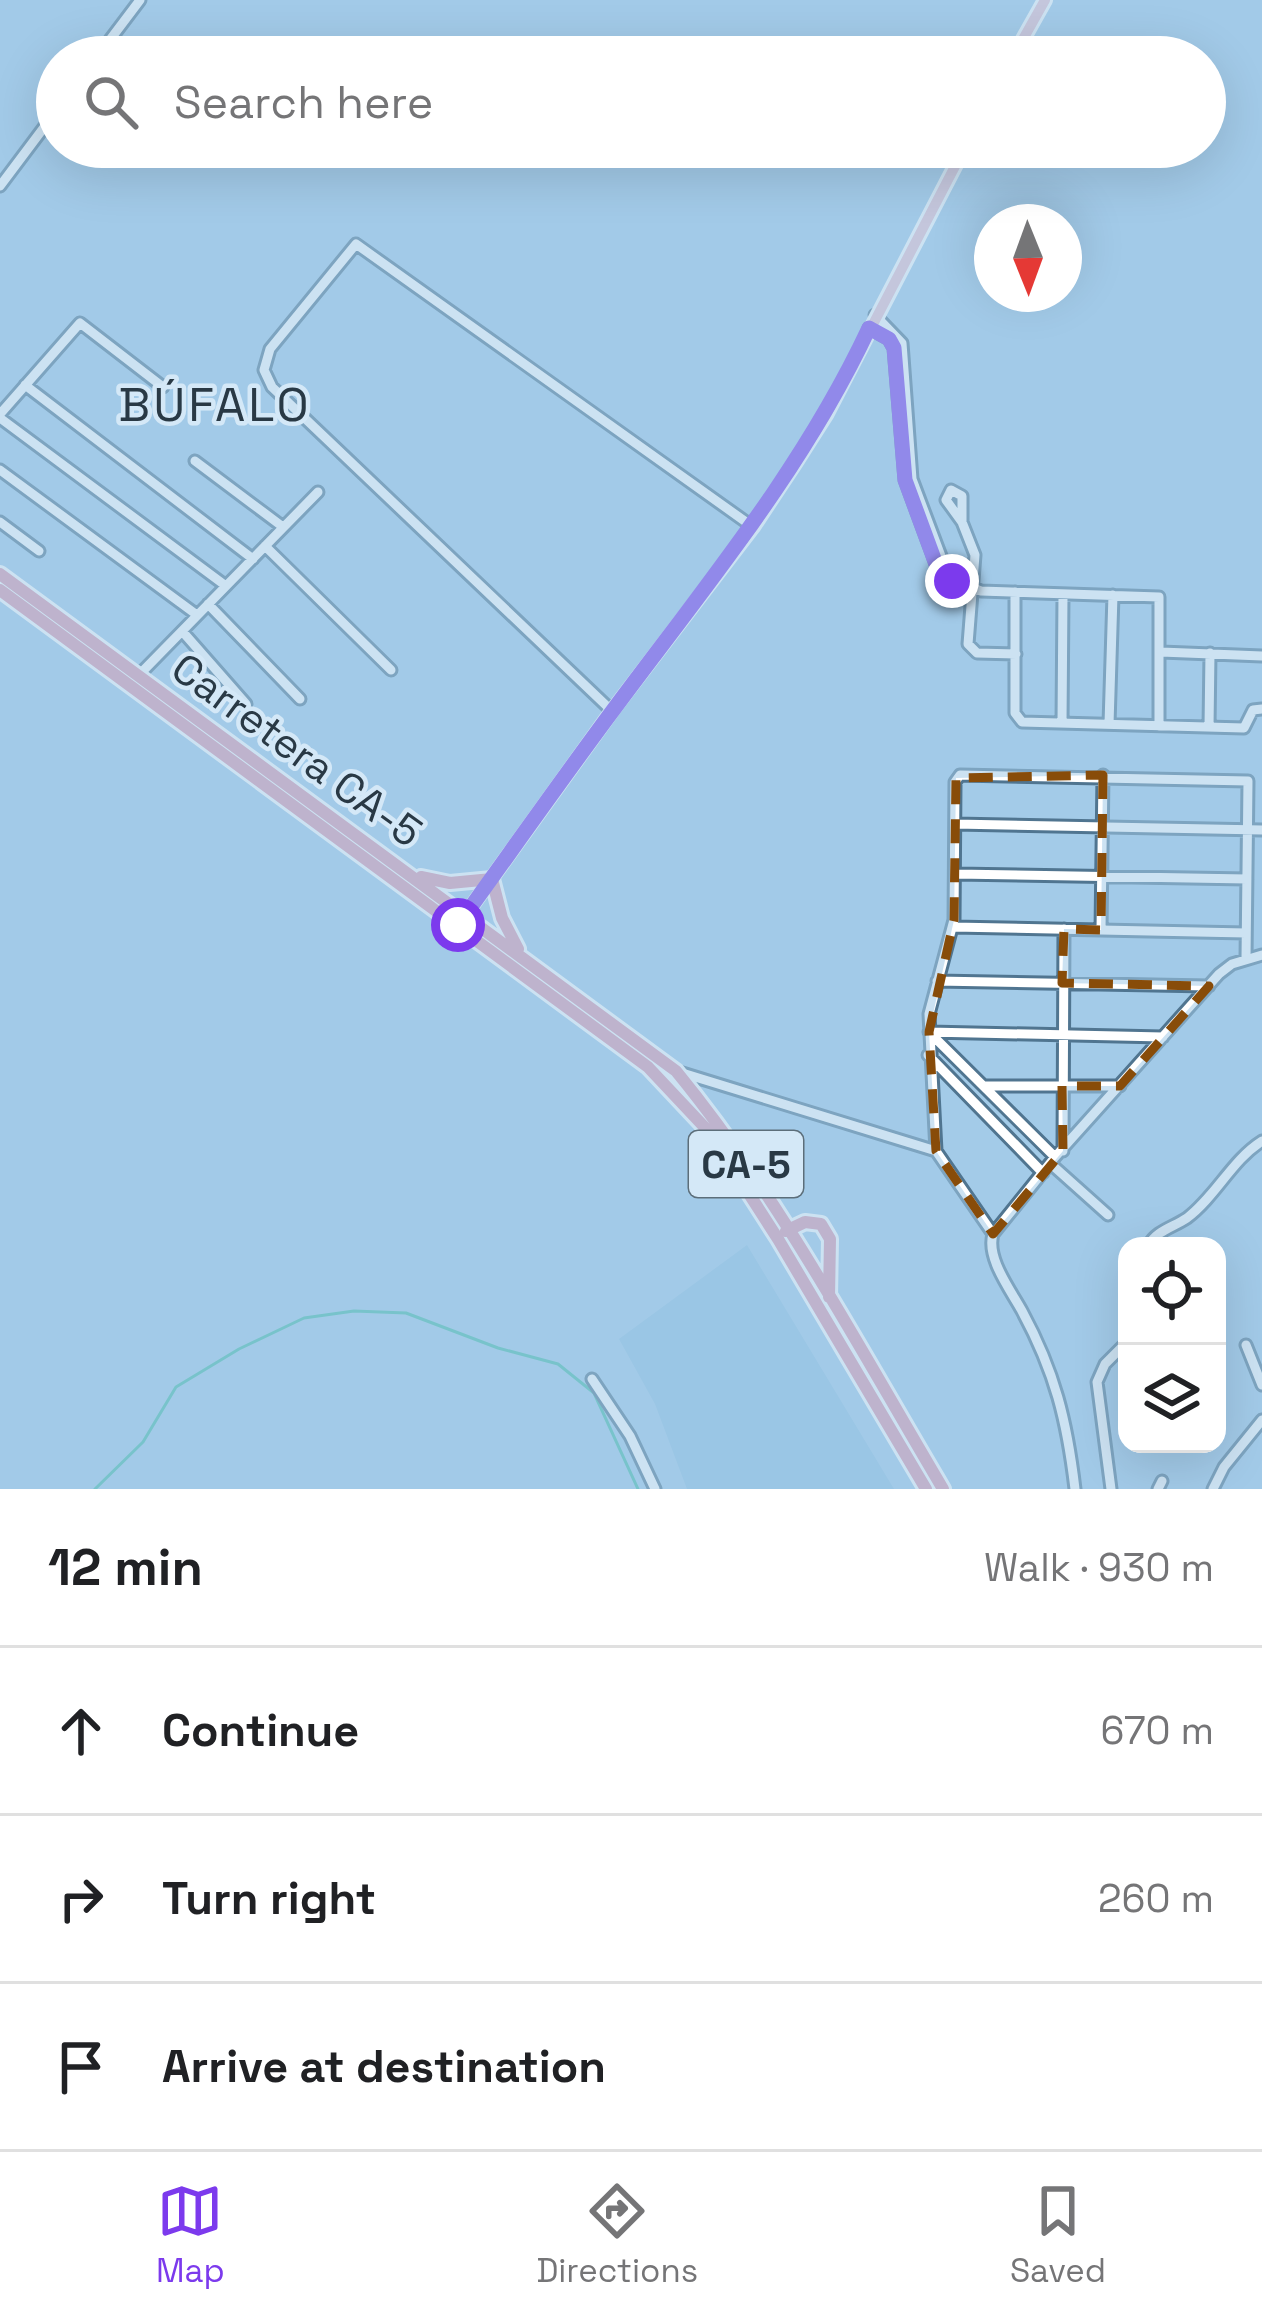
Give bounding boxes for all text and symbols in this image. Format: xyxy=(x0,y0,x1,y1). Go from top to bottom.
search box xyxy=(36,36,1226,168)
icon: search xyxy=(78,69,144,135)
text: Search here xyxy=(174,74,433,131)
north arrow xyxy=(974,204,1082,312)
district label: BÚFALO xyxy=(118,374,312,435)
route end xyxy=(925,554,979,608)
street label: Carretera CA-5 xyxy=(162,641,432,859)
route start xyxy=(431,898,485,952)
road number: CA-5 xyxy=(689,1131,803,1197)
map controls xyxy=(1118,1237,1226,1453)
button: locate xyxy=(1118,1237,1226,1345)
button: layers xyxy=(1118,1345,1226,1453)
text: 12 min xyxy=(48,1535,203,1600)
text: Walk · 930 m xyxy=(984,1543,1214,1592)
icon: ahead xyxy=(48,1698,114,1764)
text: Continue xyxy=(162,1702,359,1759)
text: 670 m xyxy=(1100,1706,1214,1755)
icon: right xyxy=(48,1866,114,1932)
text: Turn right xyxy=(162,1870,376,1927)
text: 260 m xyxy=(1098,1874,1214,1923)
icon: arrive xyxy=(48,2034,114,2100)
text: Arrive at destination xyxy=(162,2038,606,2095)
tab: Map xyxy=(156,2178,225,2292)
tab: Directions xyxy=(536,2178,698,2292)
tab: Saved xyxy=(1010,2178,1106,2292)

